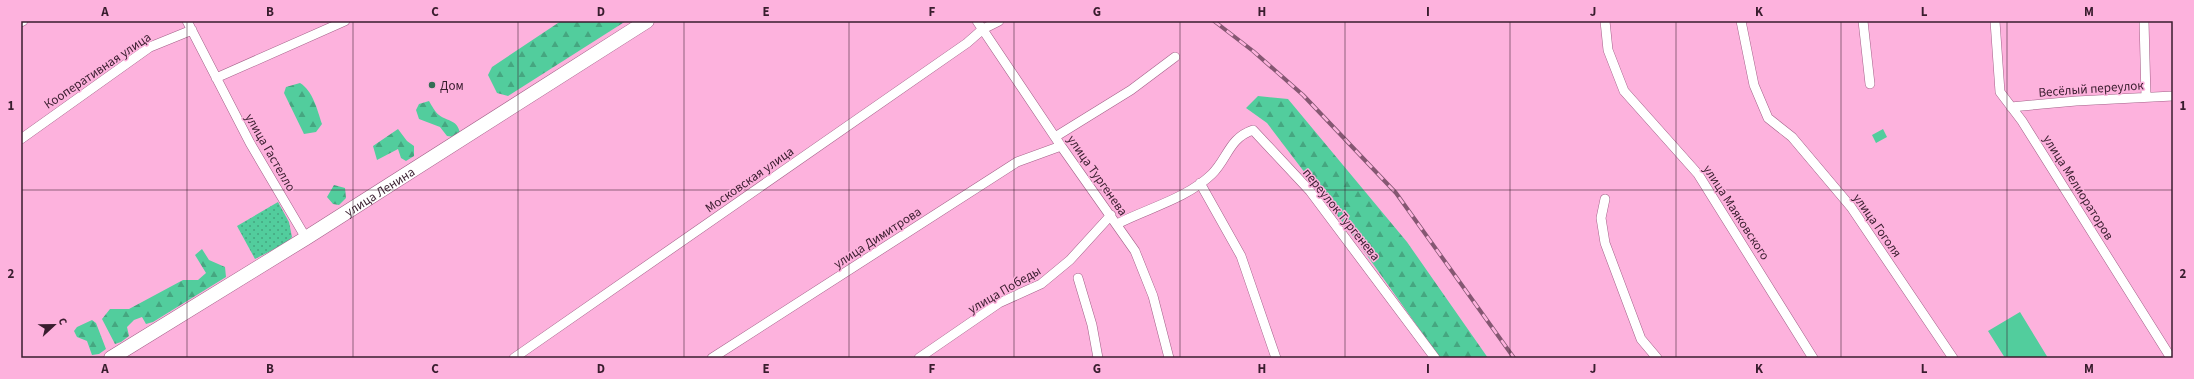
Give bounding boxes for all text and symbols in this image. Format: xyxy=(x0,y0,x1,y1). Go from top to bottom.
text: A xyxy=(100,3,109,21)
text: B xyxy=(266,3,274,21)
text: C xyxy=(431,3,439,21)
text: D xyxy=(597,3,605,21)
text: E xyxy=(762,3,770,21)
text: F xyxy=(929,3,936,21)
text: G xyxy=(1093,3,1101,21)
text: H xyxy=(1258,3,1266,21)
text: I xyxy=(1426,3,1430,21)
text: J xyxy=(1590,3,1596,21)
text: K xyxy=(1755,3,1764,21)
text: L xyxy=(1921,3,1928,21)
text: M xyxy=(2084,3,2094,21)
street label: Кооперативная улица xyxy=(40,28,155,113)
street label: Весёлый переулок xyxy=(2038,76,2145,102)
place label: Дом xyxy=(440,77,464,95)
marker: Дом xyxy=(427,80,437,90)
text: 1 xyxy=(8,97,15,115)
text: 1 xyxy=(2180,97,2187,115)
street label: улица Гастелло xyxy=(240,110,300,195)
street label: улица Мелиораторов xyxy=(2038,131,2118,244)
street label: улица Тургенева xyxy=(1063,132,1132,220)
street label: Московская улица xyxy=(702,142,798,217)
street label: улица Маяковского xyxy=(1699,161,1774,264)
street label: улица Ленина xyxy=(341,163,419,221)
street label: переулок Тургенева xyxy=(1298,165,1384,265)
street label: улица Гоголя xyxy=(1849,190,1906,261)
street label: улица Димитрова xyxy=(830,203,925,273)
street label: улица Победы xyxy=(965,262,1044,318)
text: 2 xyxy=(8,265,15,283)
text: 2 xyxy=(2180,265,2187,283)
north arrow xyxy=(34,305,74,345)
text: С xyxy=(55,316,71,328)
text: A xyxy=(100,360,109,378)
text: B xyxy=(266,360,274,378)
text: C xyxy=(431,360,439,378)
text: D xyxy=(597,360,605,378)
text: E xyxy=(762,360,770,378)
text: F xyxy=(929,360,936,378)
text: G xyxy=(1093,360,1101,378)
text: H xyxy=(1258,360,1266,378)
text: I xyxy=(1426,360,1430,378)
text: J xyxy=(1590,360,1596,378)
text: K xyxy=(1755,360,1764,378)
text: L xyxy=(1921,360,1928,378)
text: M xyxy=(2084,360,2094,378)

